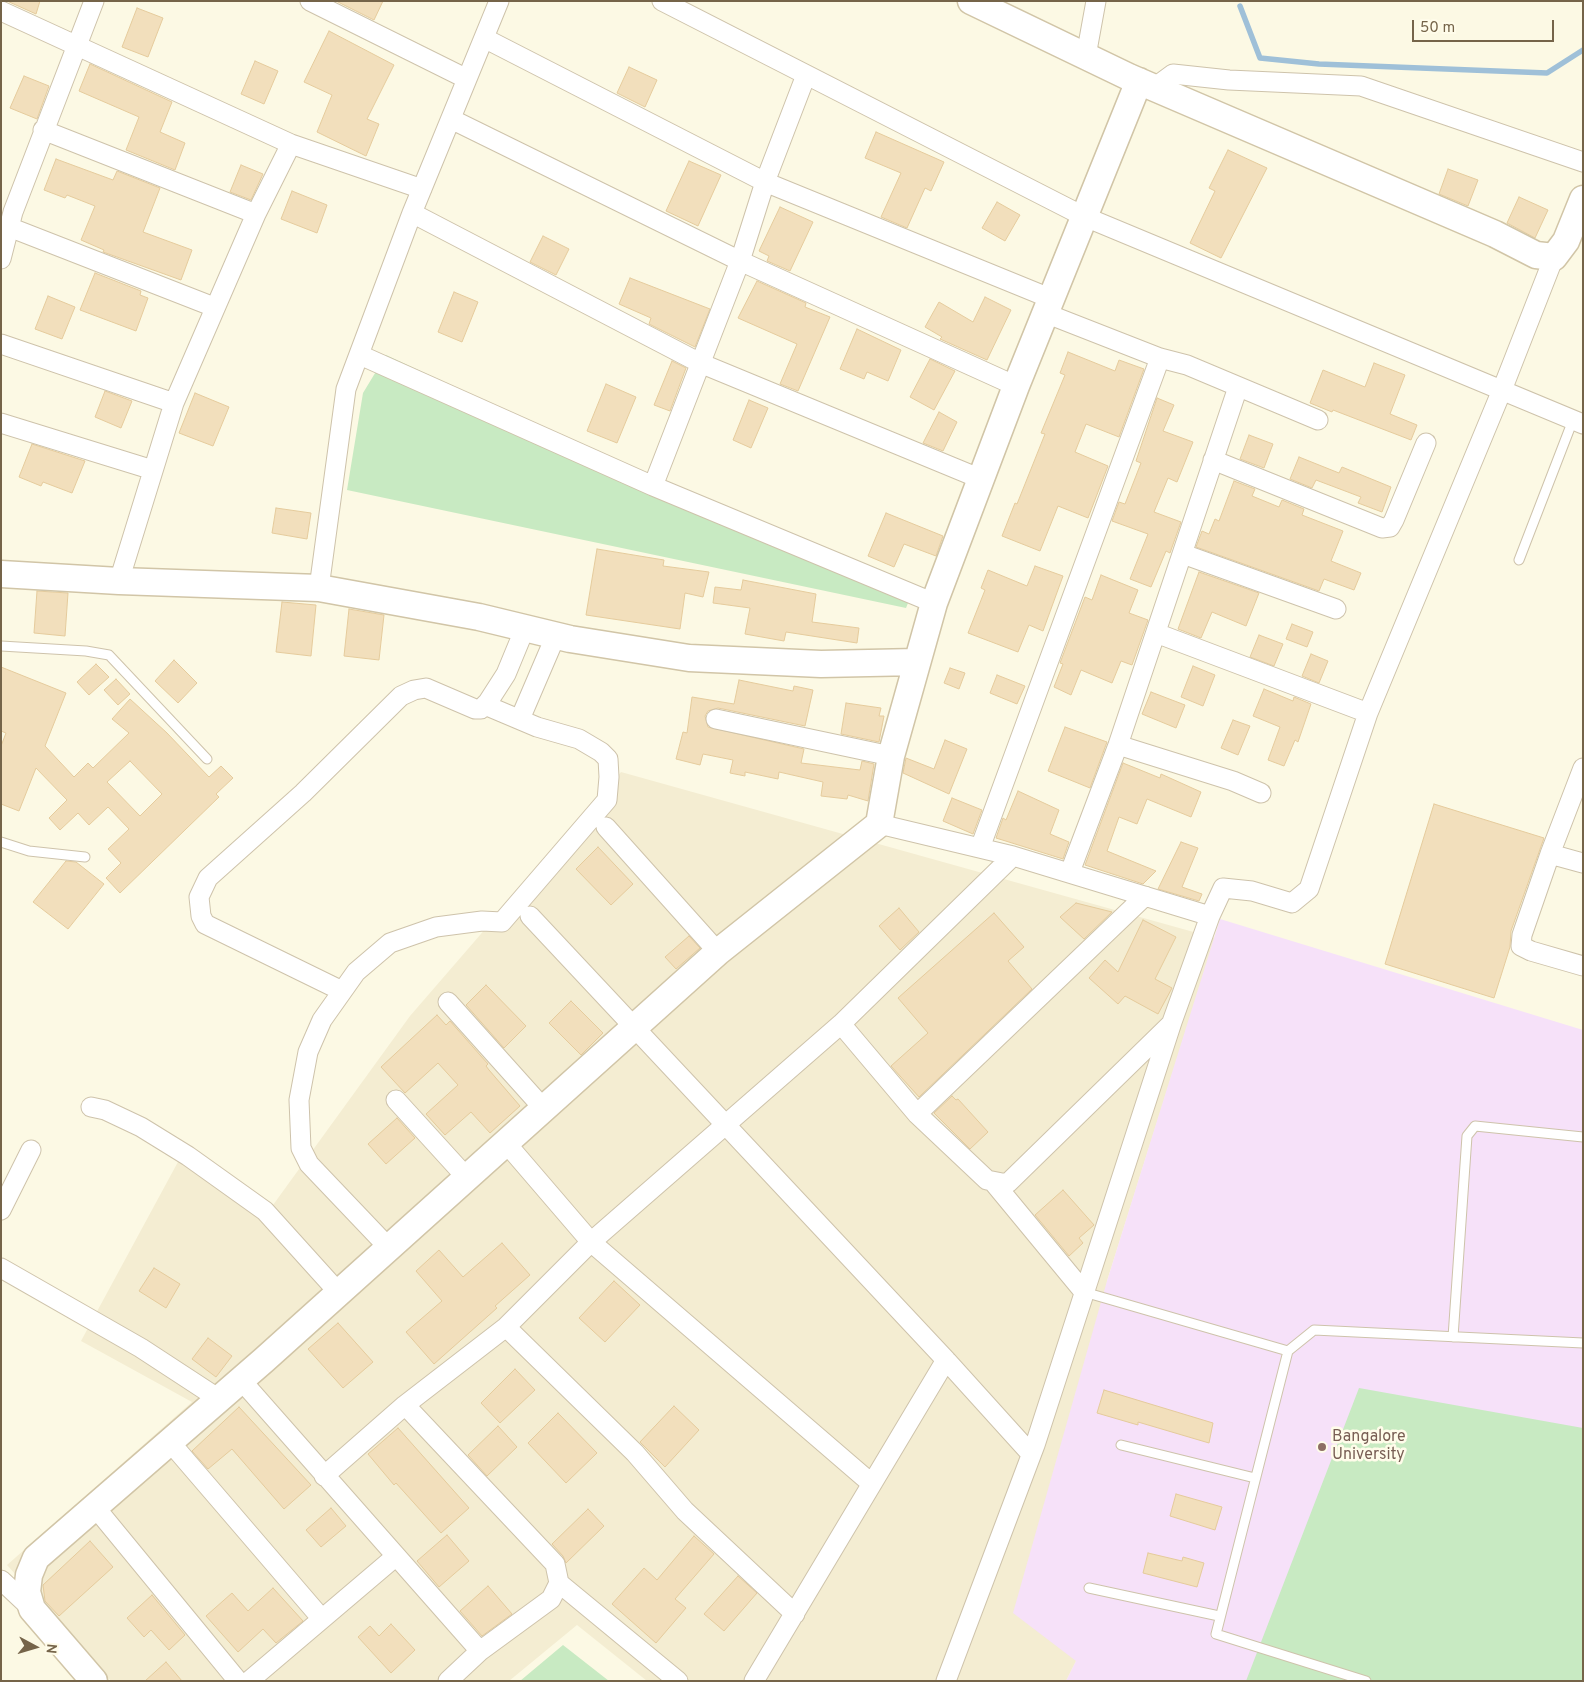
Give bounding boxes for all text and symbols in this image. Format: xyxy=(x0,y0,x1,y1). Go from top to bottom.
scale bar xyxy=(1414,10,1556,42)
text: 50 m xyxy=(1420,19,1455,38)
place label: Bangalore University xyxy=(1332,1428,1406,1466)
marker: Bangalore University xyxy=(1316,1441,1328,1453)
north arrow xyxy=(10,1622,60,1672)
text: N xyxy=(41,1643,59,1655)

